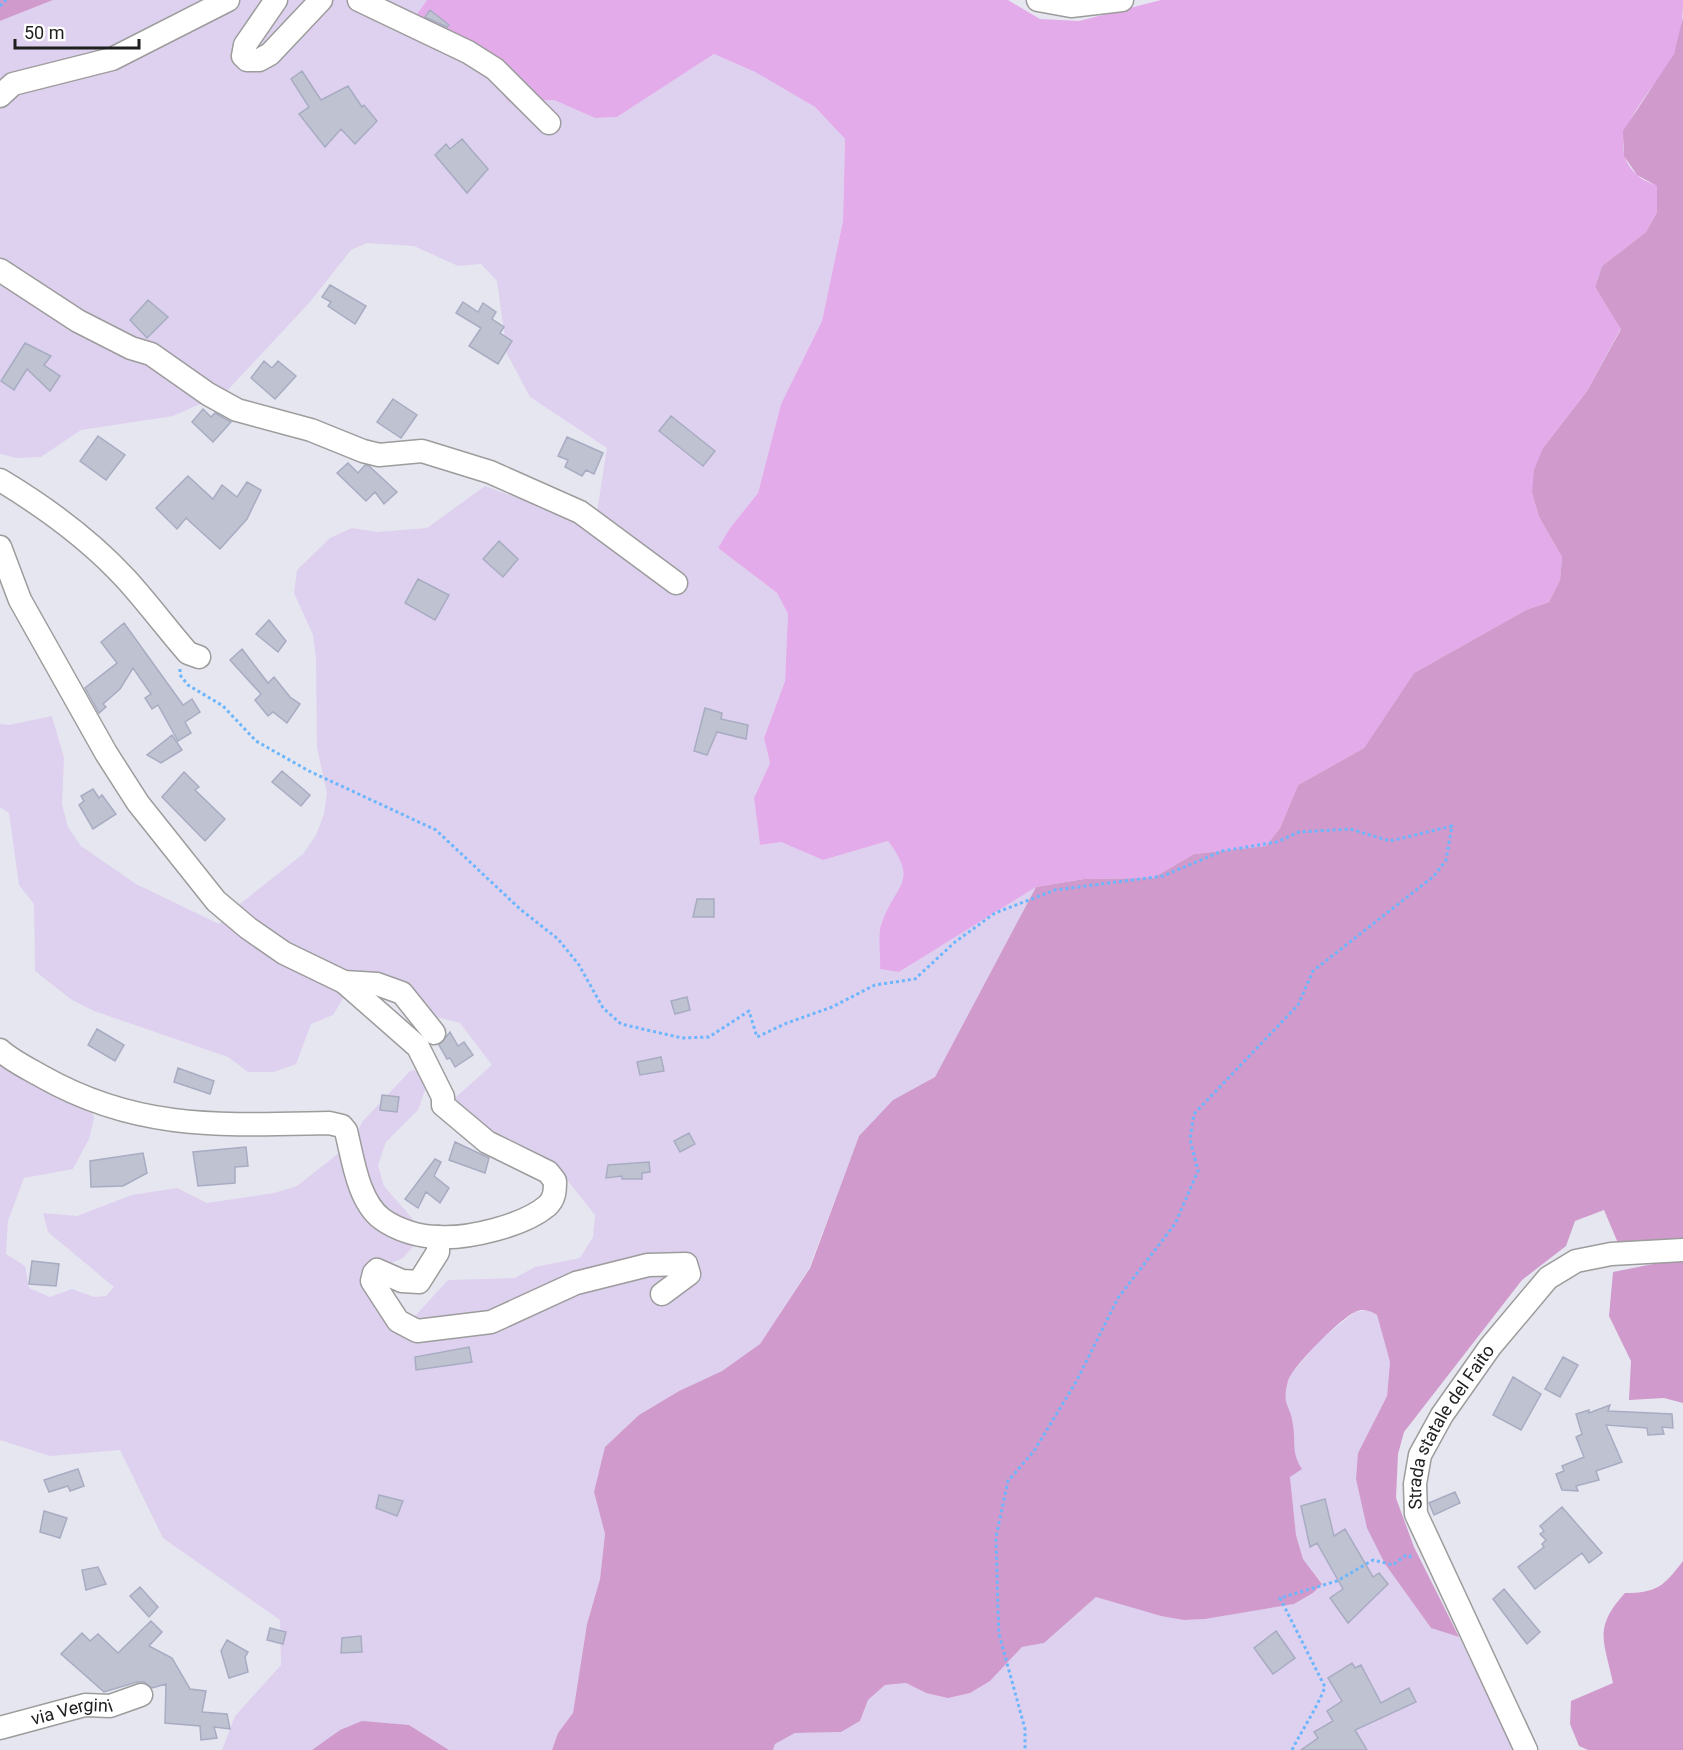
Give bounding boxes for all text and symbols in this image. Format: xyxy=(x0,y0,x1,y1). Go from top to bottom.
scale bar xyxy=(15,12,140,50)
text: 50 m xyxy=(24,22,64,43)
street label: Strada statale del Faito xyxy=(1404,1340,1498,1510)
street label: via Vergini xyxy=(29,1694,116,1729)

